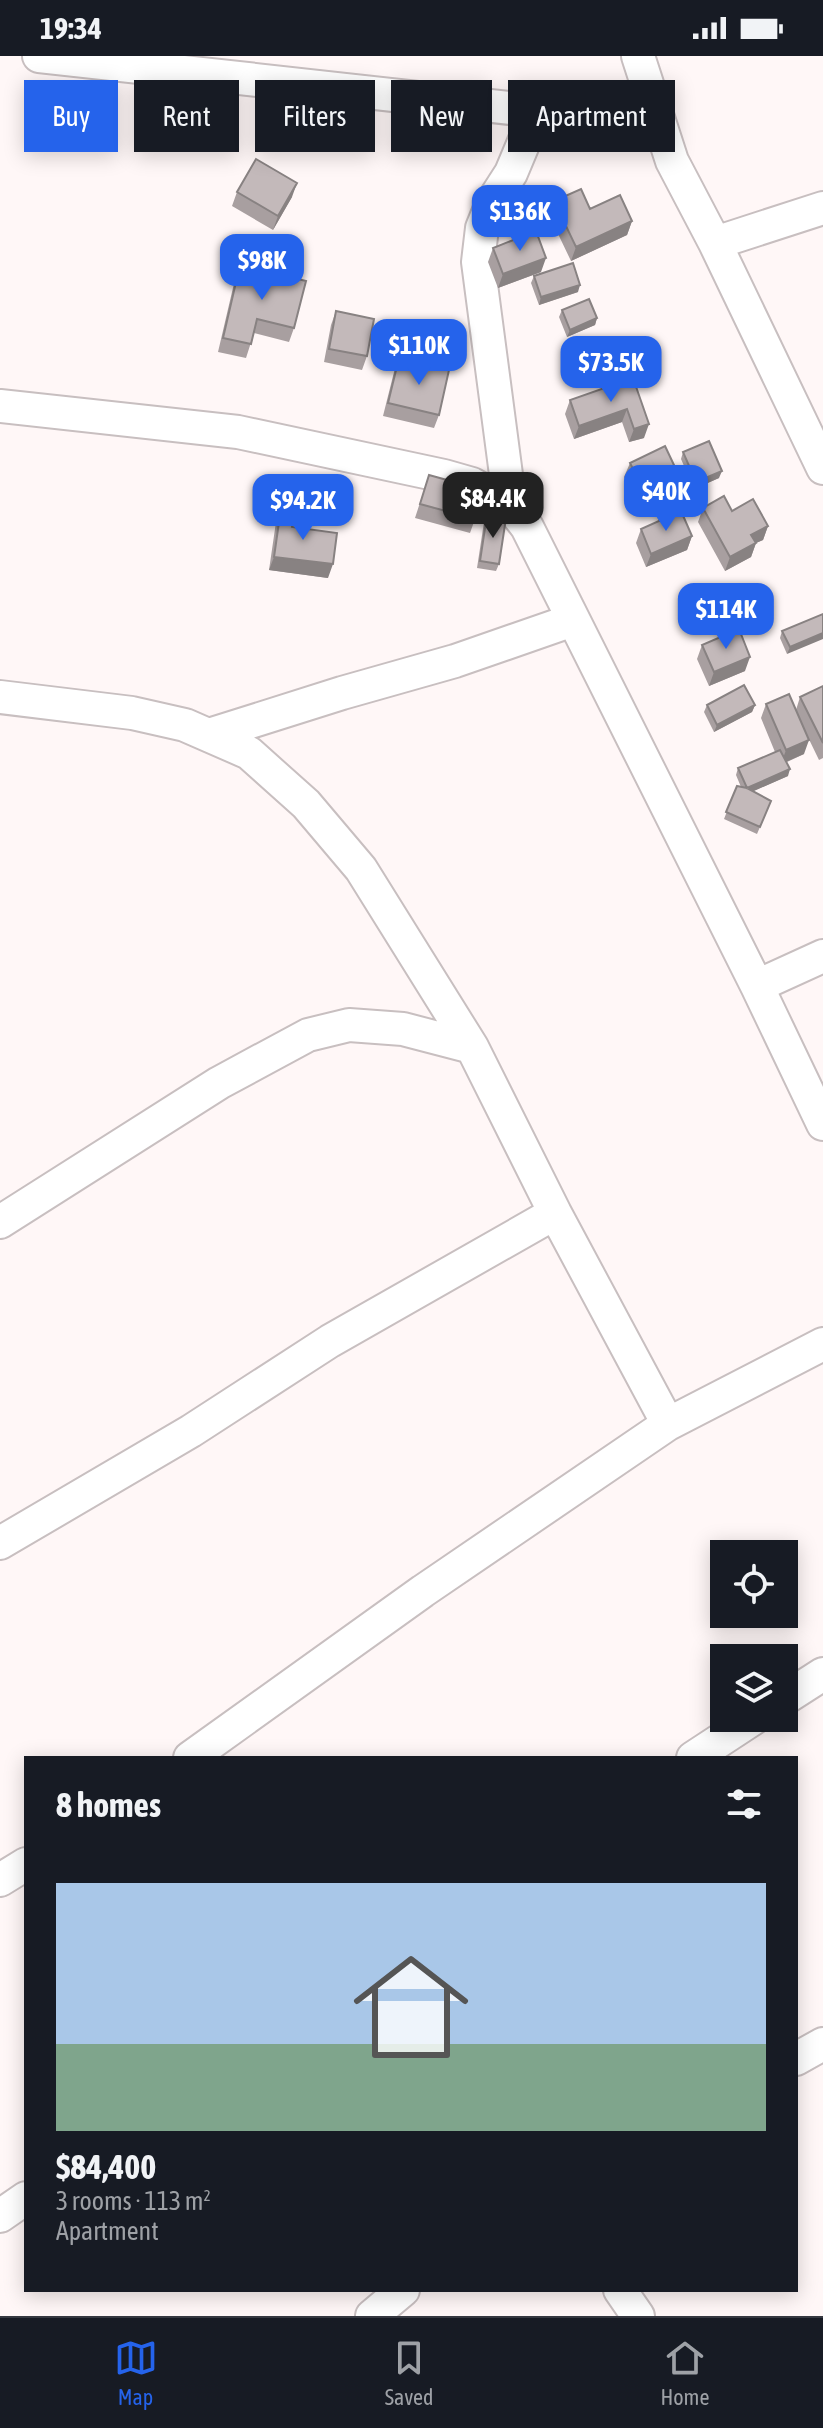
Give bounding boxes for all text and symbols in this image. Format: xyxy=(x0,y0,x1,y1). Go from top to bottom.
text: 19:34 xyxy=(40,11,102,45)
chip: Buy xyxy=(24,80,118,152)
chip: Rent xyxy=(134,80,239,152)
chip: Filters xyxy=(255,80,375,152)
chip: New xyxy=(391,80,492,152)
chip: Apartment xyxy=(508,80,675,152)
pin: $136K xyxy=(464,185,576,253)
text: $136K xyxy=(490,196,550,226)
pin: $98K xyxy=(215,234,309,302)
text: $98K xyxy=(238,245,286,275)
pin: $110K xyxy=(363,319,475,387)
text: $110K xyxy=(389,330,449,360)
pin: $73.5K xyxy=(546,336,676,404)
text: $73.5K xyxy=(579,347,643,377)
pin: $40K xyxy=(619,465,713,533)
pin: $84.4K xyxy=(428,472,558,540)
pin: $94.2K xyxy=(238,474,368,542)
text: $40K xyxy=(642,476,690,506)
text: $84.4K xyxy=(461,483,525,513)
text: $94.2K xyxy=(271,485,335,515)
pin: $114K xyxy=(670,583,782,651)
text: $114K xyxy=(696,594,756,624)
map controls xyxy=(710,1540,798,1732)
button: locate xyxy=(710,1540,798,1628)
button: layers xyxy=(710,1644,798,1732)
icon: filters xyxy=(722,1782,766,1826)
text: 8 homes xyxy=(56,1785,161,1824)
icon: home xyxy=(339,1935,483,2079)
text: $84,400 xyxy=(56,2147,156,2186)
text: 3 rooms · 113 m² xyxy=(56,2186,211,2216)
text: Apartment xyxy=(56,2216,159,2246)
tab: Map xyxy=(114,2336,158,2410)
tab: Saved xyxy=(385,2336,433,2410)
tab: Home xyxy=(660,2336,709,2410)

